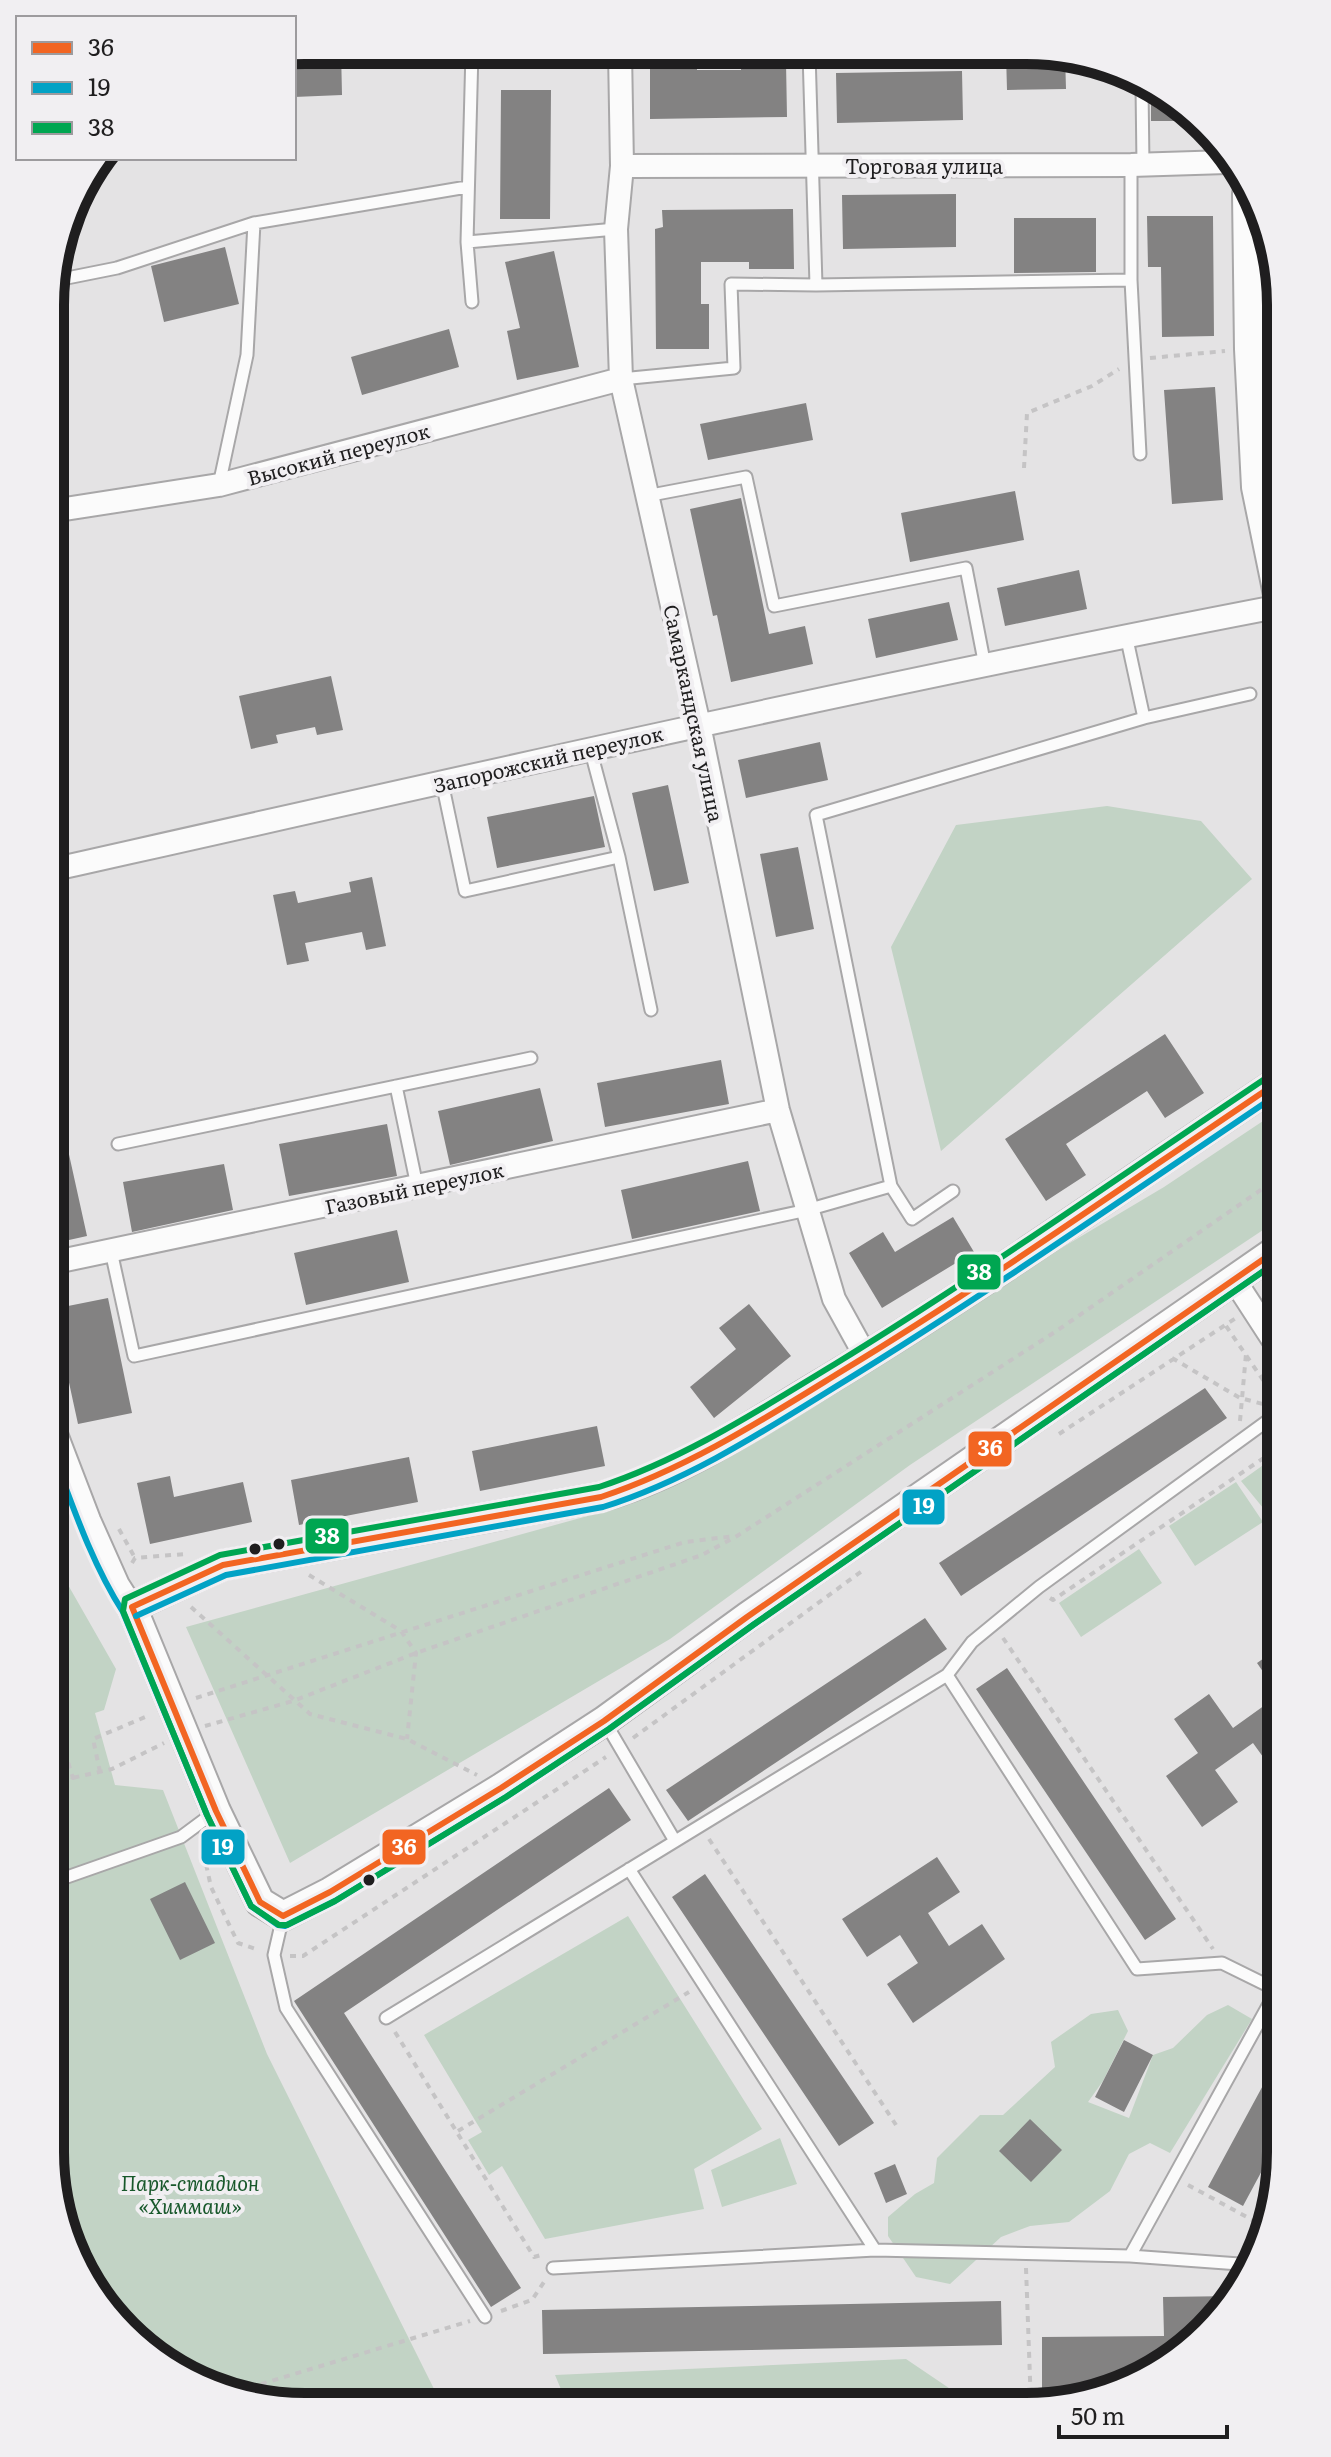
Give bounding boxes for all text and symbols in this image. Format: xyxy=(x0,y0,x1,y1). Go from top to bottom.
legend xyxy=(16,16,296,160)
text: 36 xyxy=(88,28,114,63)
text: 19 xyxy=(88,68,110,103)
text: 38 xyxy=(88,108,114,143)
street label: Торговая улица xyxy=(845,150,1003,180)
street label: Высокий переулок xyxy=(243,414,433,492)
street label: Самаркандская улица xyxy=(657,602,733,825)
street label: Запорожский переулок xyxy=(430,717,666,799)
street label: Газовый переулок xyxy=(322,1153,506,1221)
line badge: 38 xyxy=(956,1253,1002,1291)
text: 38 xyxy=(966,1254,992,1287)
line badge: 36 xyxy=(967,1430,1013,1468)
text: 36 xyxy=(977,1430,1003,1463)
line badge: 19 xyxy=(901,1488,946,1526)
text: 19 xyxy=(913,1488,935,1521)
line badge: 38 xyxy=(304,1517,350,1555)
text: 38 xyxy=(314,1518,340,1551)
unlabelled marker xyxy=(271,1536,287,1552)
unlabelled marker xyxy=(247,1541,263,1557)
line badge: 19 xyxy=(200,1828,246,1866)
line badge: 36 xyxy=(381,1828,427,1866)
text: 19 xyxy=(212,1829,234,1862)
text: 36 xyxy=(391,1829,417,1862)
unlabelled marker xyxy=(361,1872,377,1888)
park label: Парк-стадион «Химмаш» xyxy=(121,2167,260,2220)
scale bar xyxy=(1059,2389,1227,2439)
text: 50 m xyxy=(1071,2397,1125,2432)

